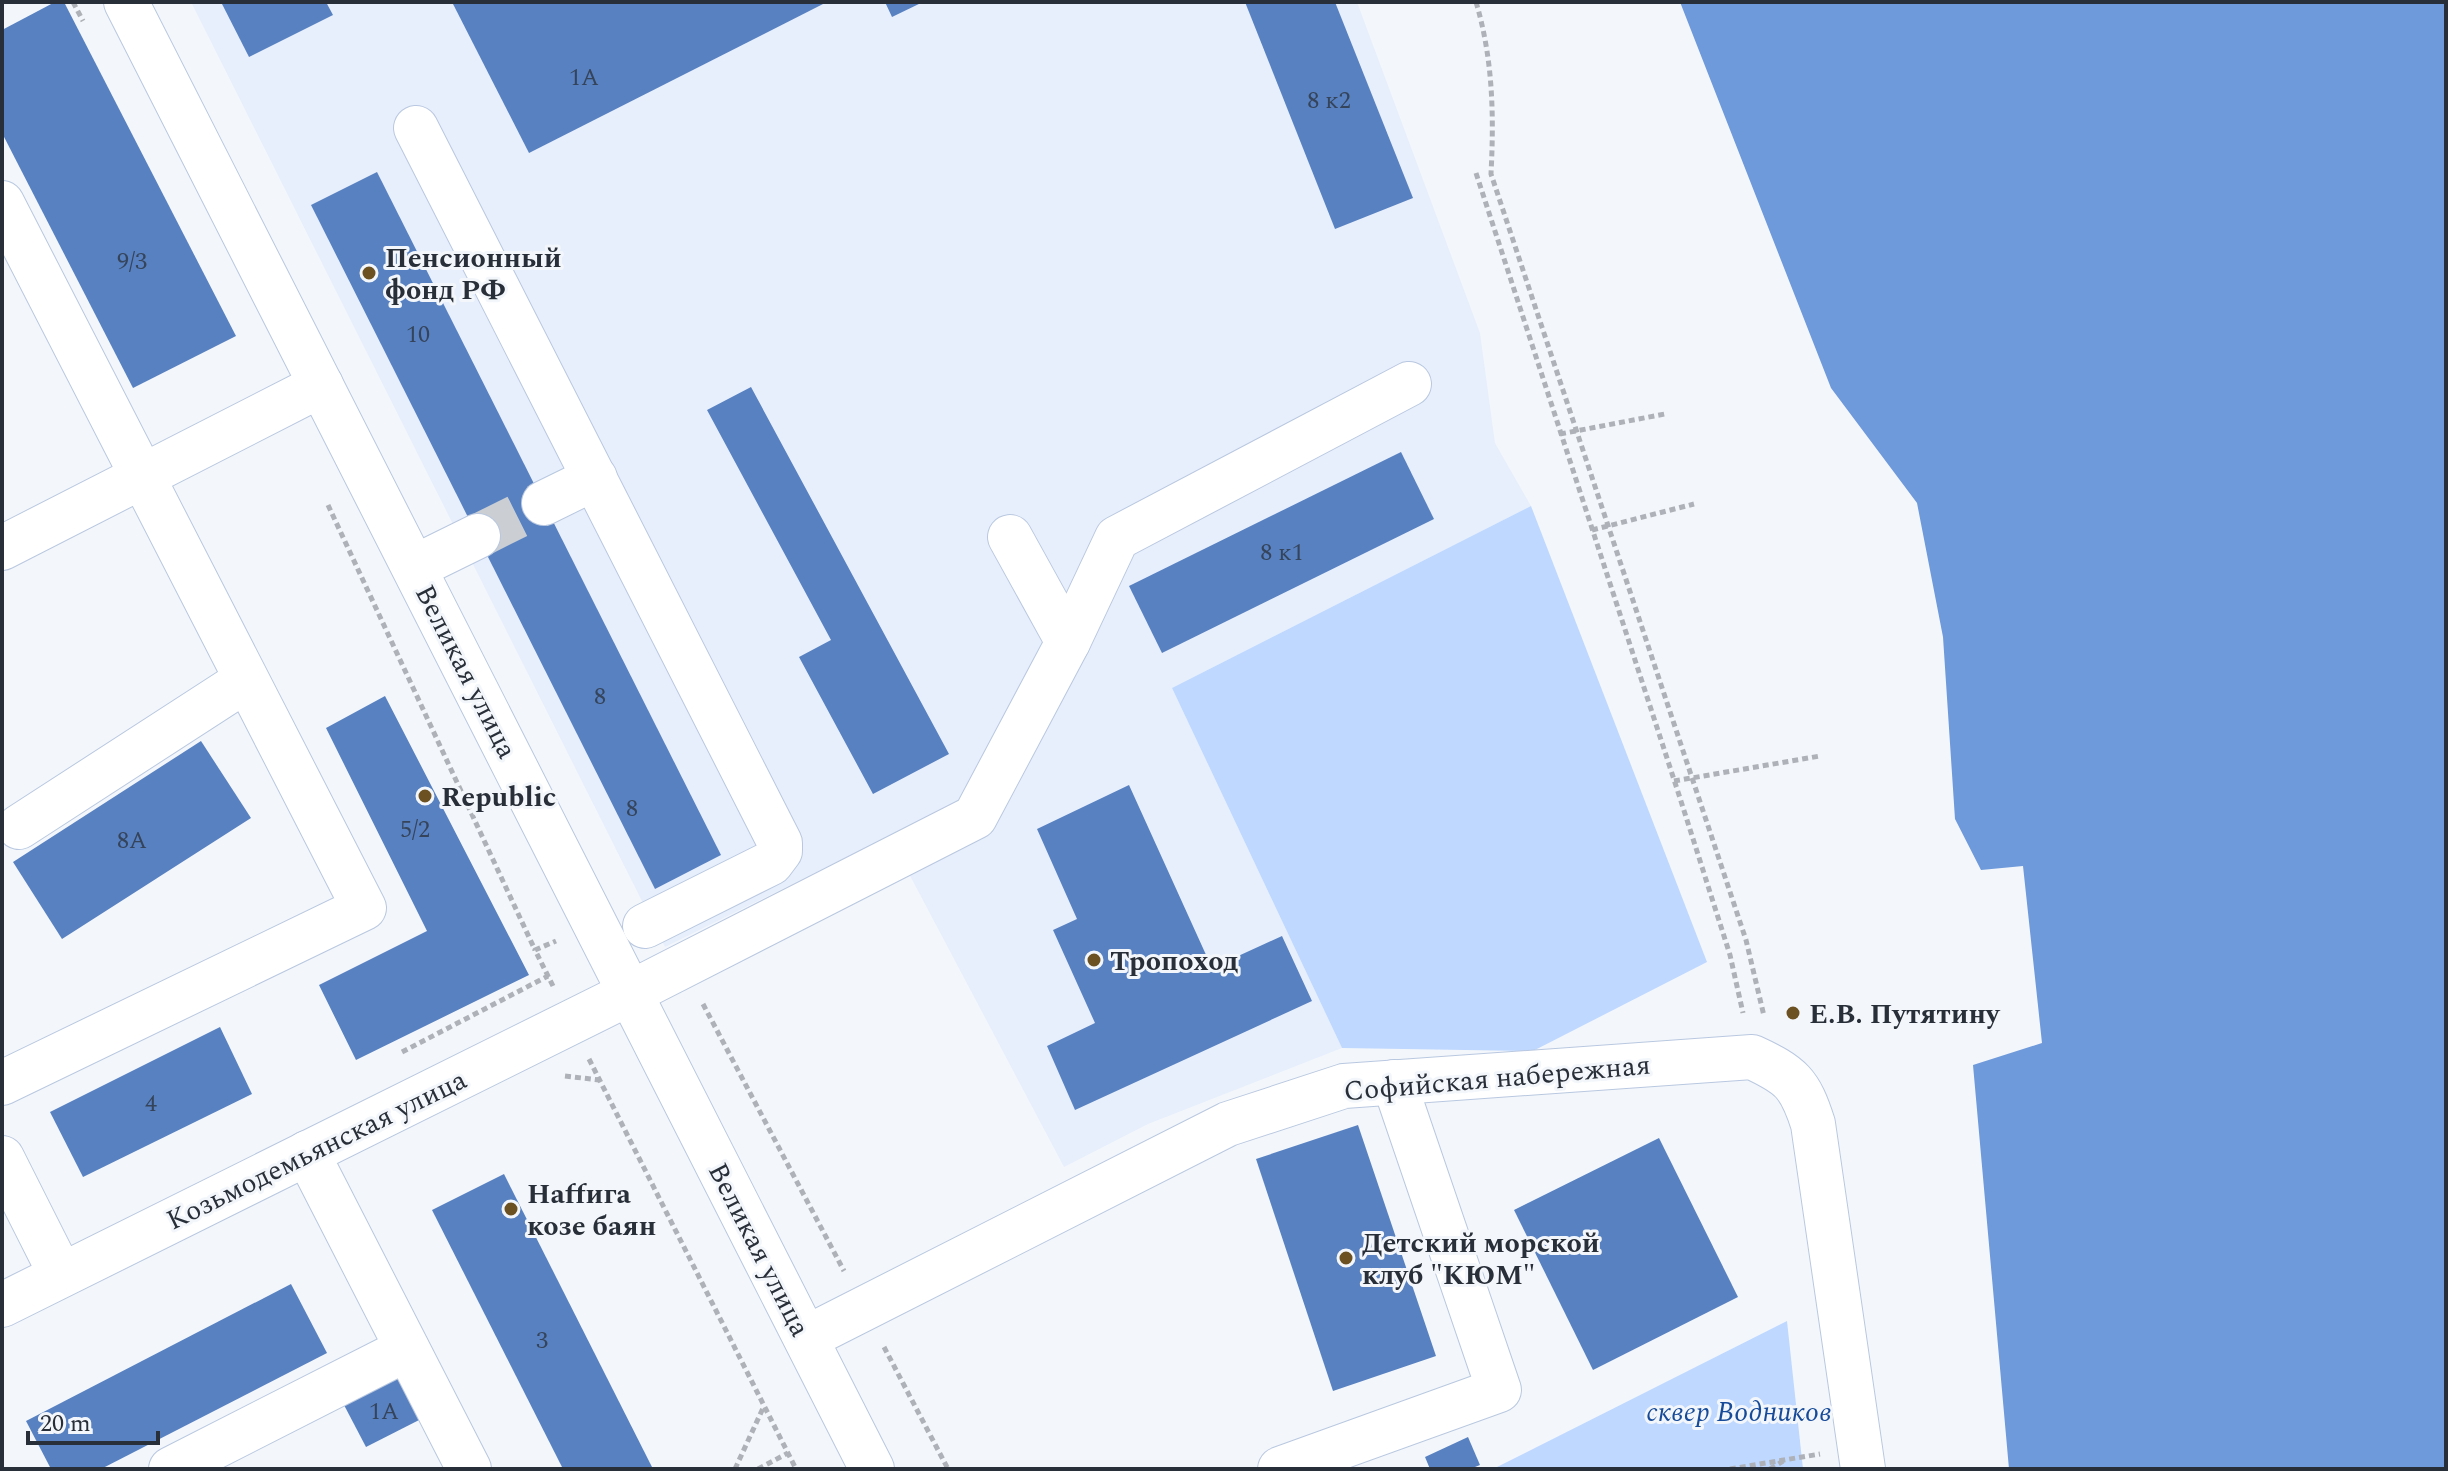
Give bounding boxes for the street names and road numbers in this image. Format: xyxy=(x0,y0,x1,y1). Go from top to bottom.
street label: Великая улица xyxy=(403,577,528,767)
street label: Софийская набережная xyxy=(1342,1044,1652,1113)
street label: Козьмодемьянская улица xyxy=(159,1059,475,1242)
street label: Великая улица xyxy=(696,1155,821,1345)

